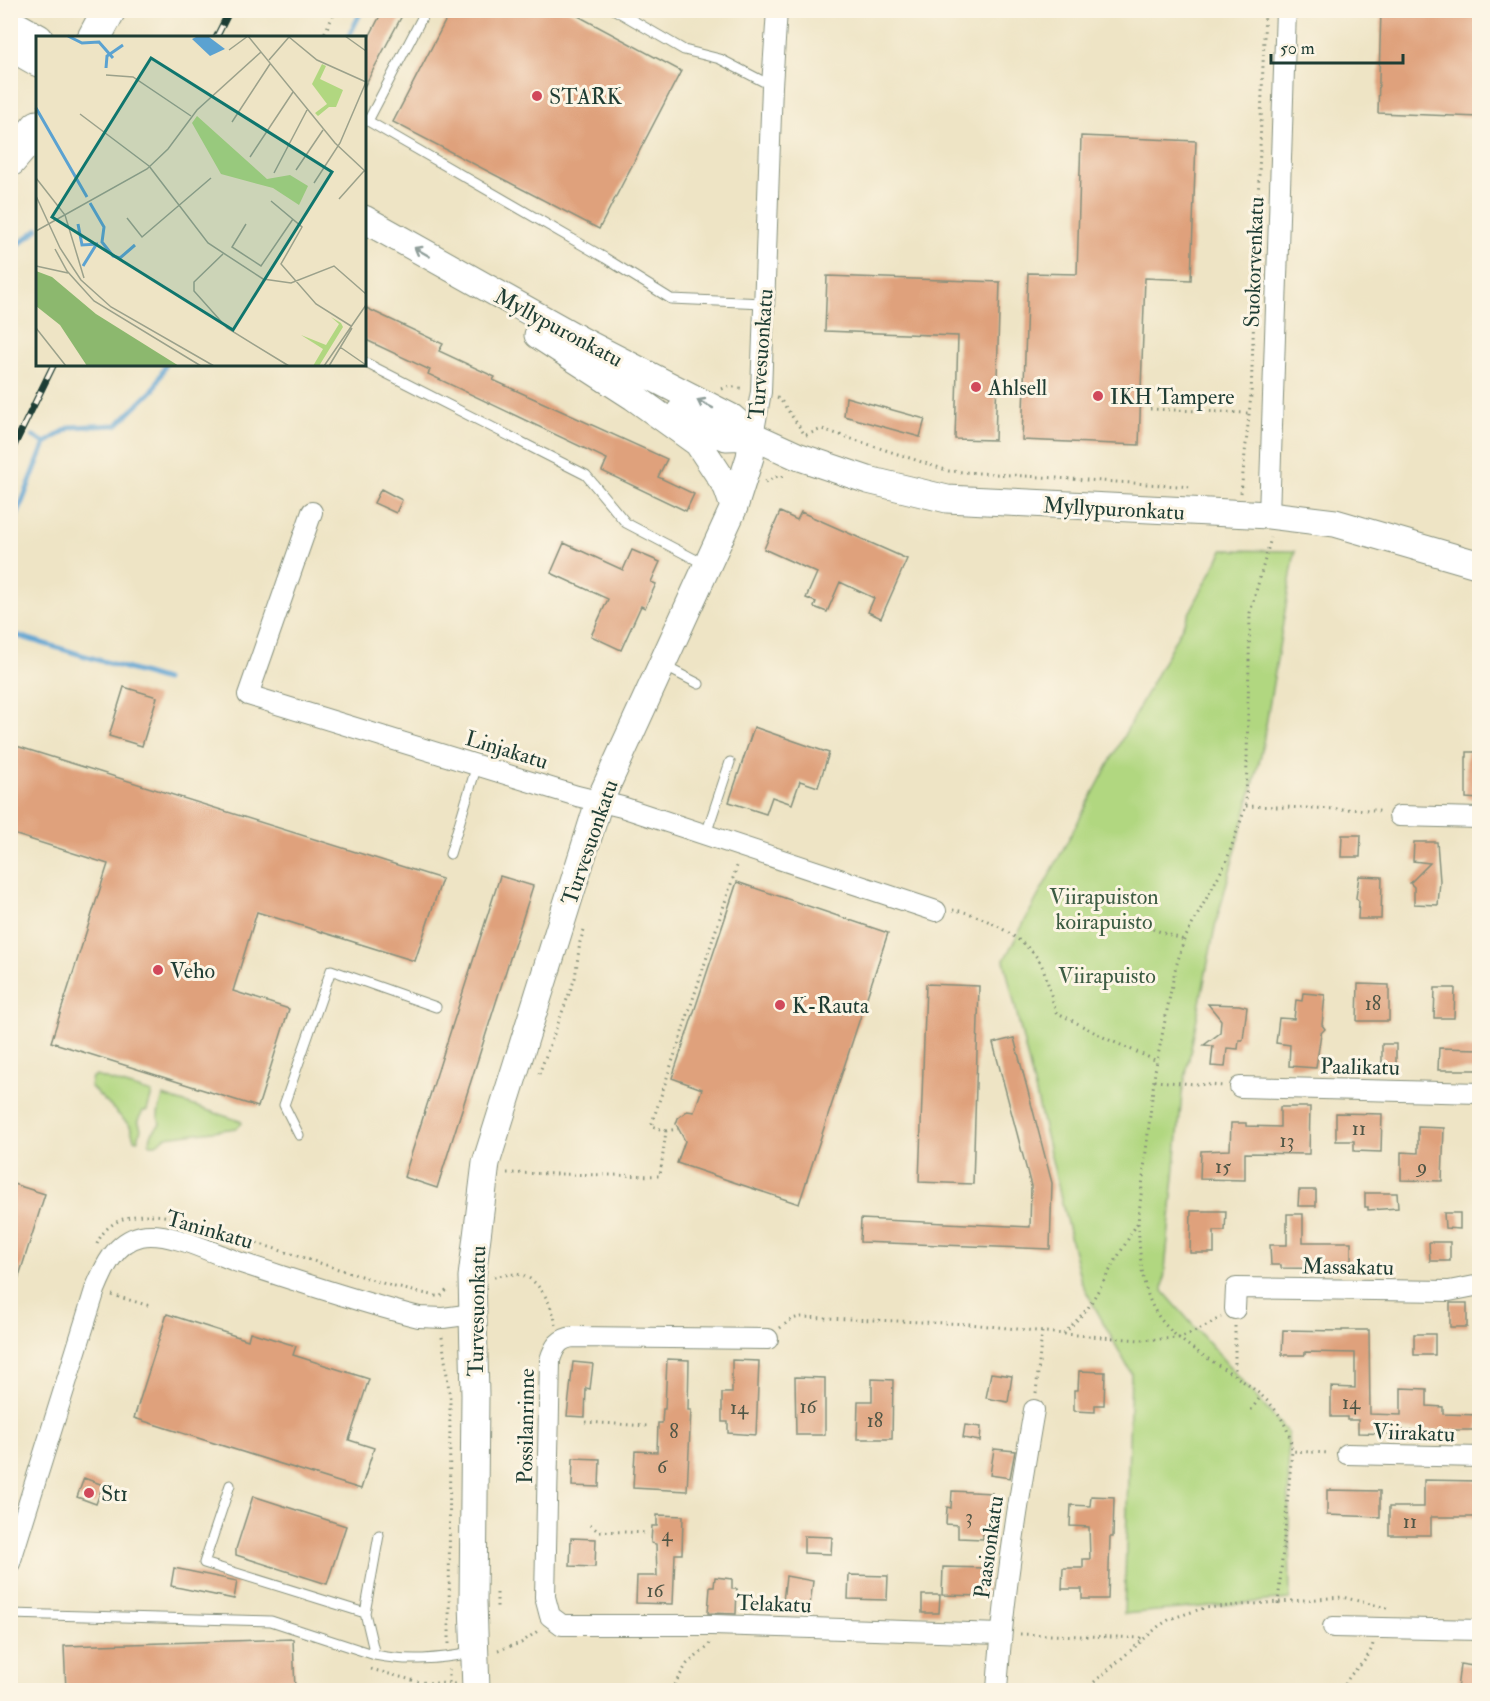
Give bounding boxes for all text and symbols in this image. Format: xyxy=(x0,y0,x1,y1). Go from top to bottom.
scale bar xyxy=(1271,27,1403,65)
inset map xyxy=(36,36,366,366)
text: 50 m xyxy=(1280,37,1315,60)
place label: STARK xyxy=(549,83,623,111)
marker: STARK xyxy=(530,89,544,103)
street label: Suokorvenkatu xyxy=(1238,196,1270,328)
one-way arrow xyxy=(414,246,431,258)
street label: Myllypuronkatu xyxy=(489,282,628,374)
street label: Turvesuonkatu xyxy=(742,288,780,420)
place label: Ahlsell xyxy=(987,374,1048,402)
marker: Ahlsell xyxy=(969,380,983,394)
place label: IKH Tampere xyxy=(1110,383,1234,412)
marker: IKH Tampere xyxy=(1091,389,1105,403)
one-way arrow xyxy=(697,398,714,410)
street label: Myllypuronkatu xyxy=(1042,491,1185,528)
street label: Linjakatu xyxy=(462,724,552,776)
street label: Turvesuonkatu xyxy=(555,776,625,909)
park label: Viirapuiston koirapuisto xyxy=(1049,883,1159,937)
place label: Veho xyxy=(170,957,215,985)
park label: Viirapuisto xyxy=(1058,962,1156,991)
marker: Veho xyxy=(151,963,165,977)
house number: 18 xyxy=(1365,991,1381,1016)
place label: K-Rauta xyxy=(792,992,870,1020)
marker: K-Rauta xyxy=(773,998,787,1012)
street label: Paalikatu xyxy=(1320,1052,1400,1082)
house number: 11 xyxy=(1352,1116,1366,1141)
house number: 13 xyxy=(1280,1128,1294,1153)
house number: 15 xyxy=(1215,1154,1231,1179)
house number: 9 xyxy=(1415,1154,1427,1179)
street label: Taninkatu xyxy=(163,1204,257,1256)
street label: Turvesuonkatu xyxy=(462,1245,492,1377)
street label: Massakatu xyxy=(1302,1252,1394,1282)
street label: Possilanrinne xyxy=(511,1368,541,1484)
house number: 14 xyxy=(1342,1390,1361,1415)
house number: 16 xyxy=(799,1394,817,1419)
house number: 14 xyxy=(730,1395,749,1420)
house number: 18 xyxy=(867,1408,883,1433)
street label: Viirakatu xyxy=(1372,1418,1456,1448)
house number: 8 xyxy=(669,1419,679,1444)
house number: 6 xyxy=(657,1454,668,1479)
place label: St1 xyxy=(101,1480,128,1508)
marker: St1 xyxy=(82,1486,96,1500)
street label: Paasionkatu xyxy=(968,1494,1010,1600)
house number: 3 xyxy=(965,1504,973,1529)
house number: 11 xyxy=(1403,1509,1417,1534)
house number: 4 xyxy=(662,1522,674,1547)
house number: 16 xyxy=(646,1578,664,1603)
street label: Telakatu xyxy=(736,1589,812,1619)

